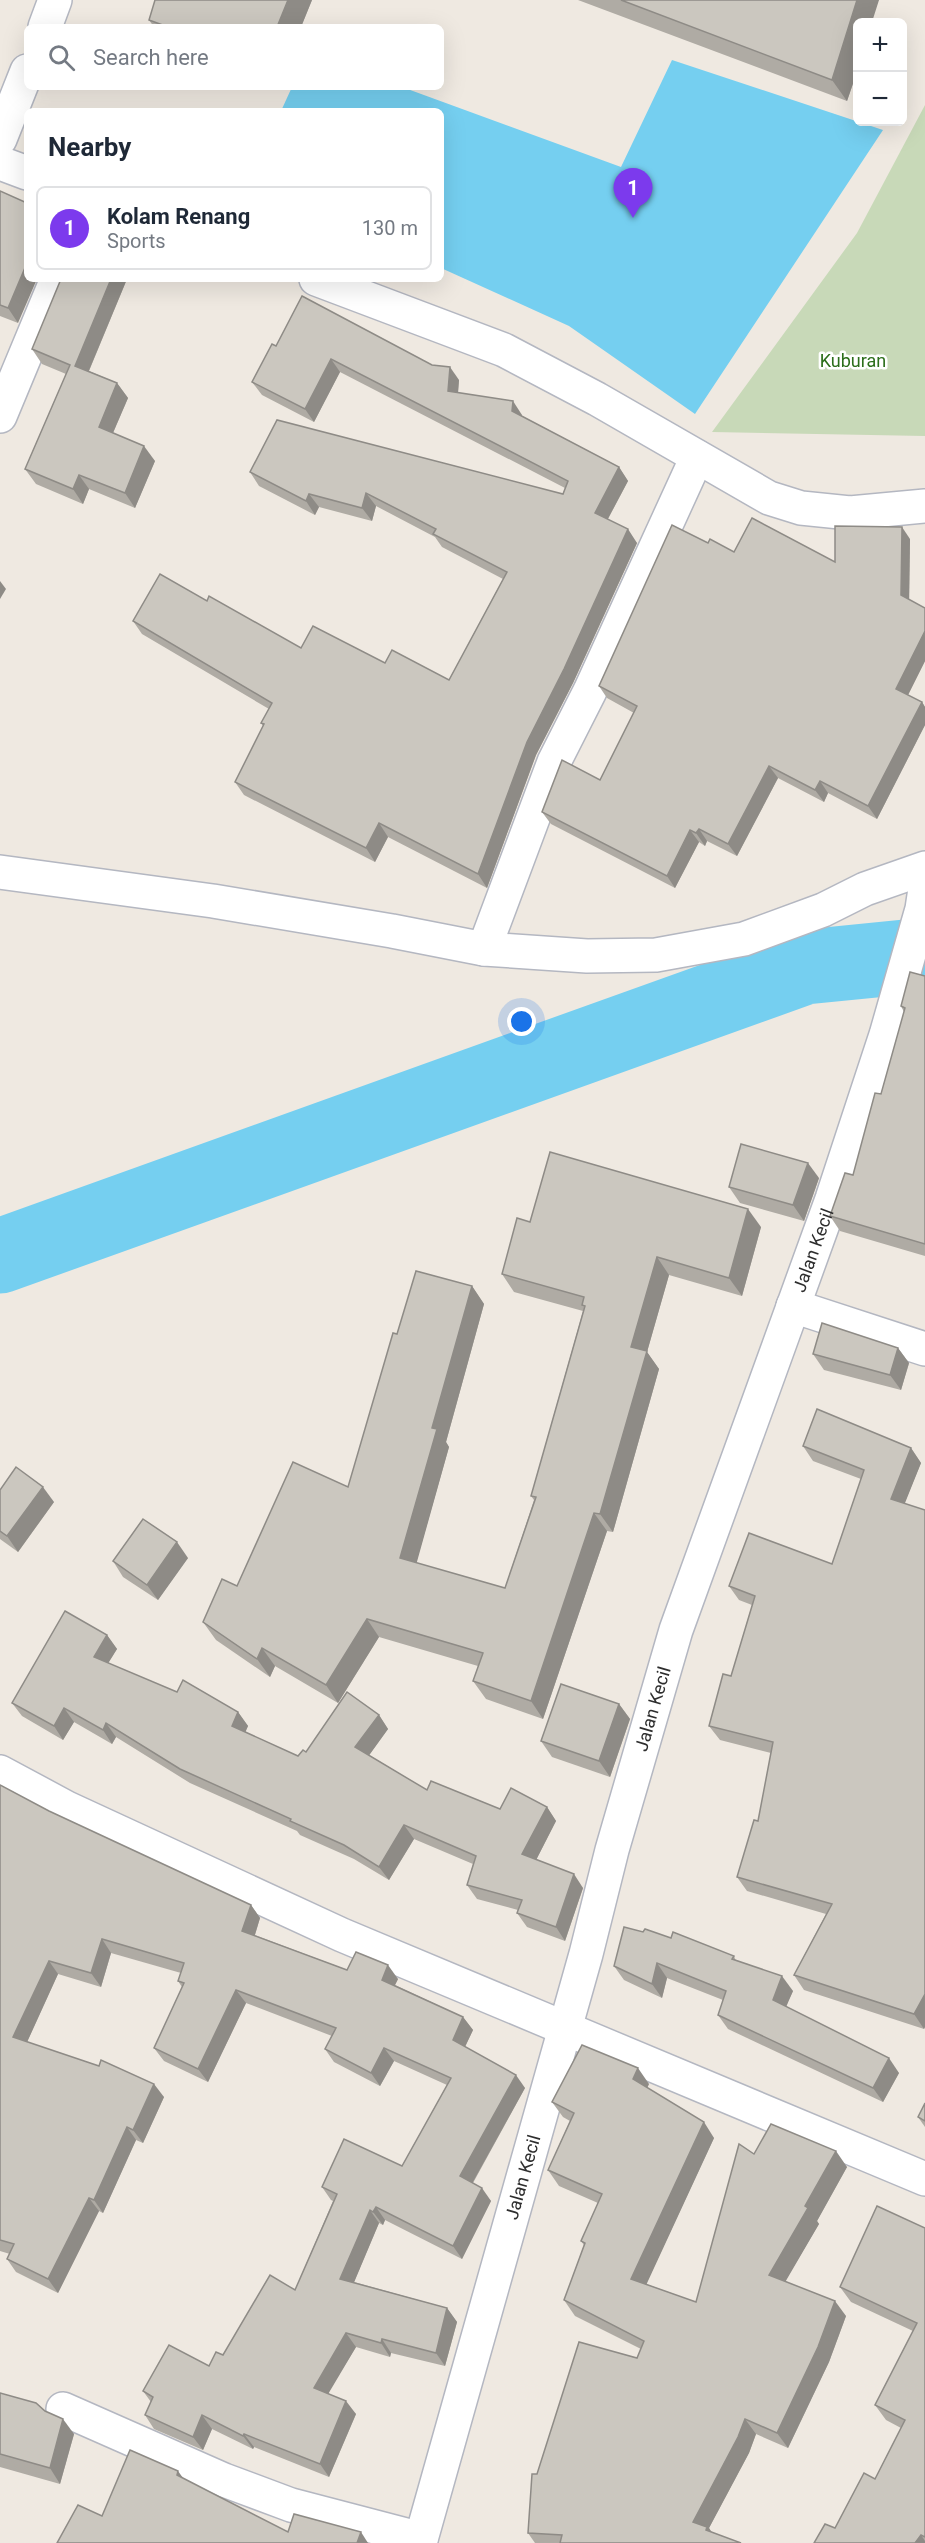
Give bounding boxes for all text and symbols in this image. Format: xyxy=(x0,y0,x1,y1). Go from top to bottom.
map controls xyxy=(853,18,907,126)
button: + xyxy=(853,18,907,72)
search box xyxy=(24,24,444,90)
icon: search xyxy=(45,41,78,74)
text: Search here xyxy=(93,45,209,70)
button: − xyxy=(853,72,907,126)
text: Nearby xyxy=(48,132,131,162)
pin: 1 xyxy=(614,168,652,218)
text: Kolam Renang xyxy=(107,204,250,229)
text: 1 xyxy=(64,216,75,240)
text: 130 m xyxy=(362,216,418,240)
text: Sports xyxy=(107,229,166,253)
park label: Kuburan xyxy=(820,350,886,371)
your location xyxy=(507,1007,536,1036)
street label: Jalan Kecil xyxy=(788,1206,838,1295)
street label: Jalan Kecil xyxy=(630,1664,675,1754)
street label: Jalan Kecil xyxy=(501,2132,545,2222)

